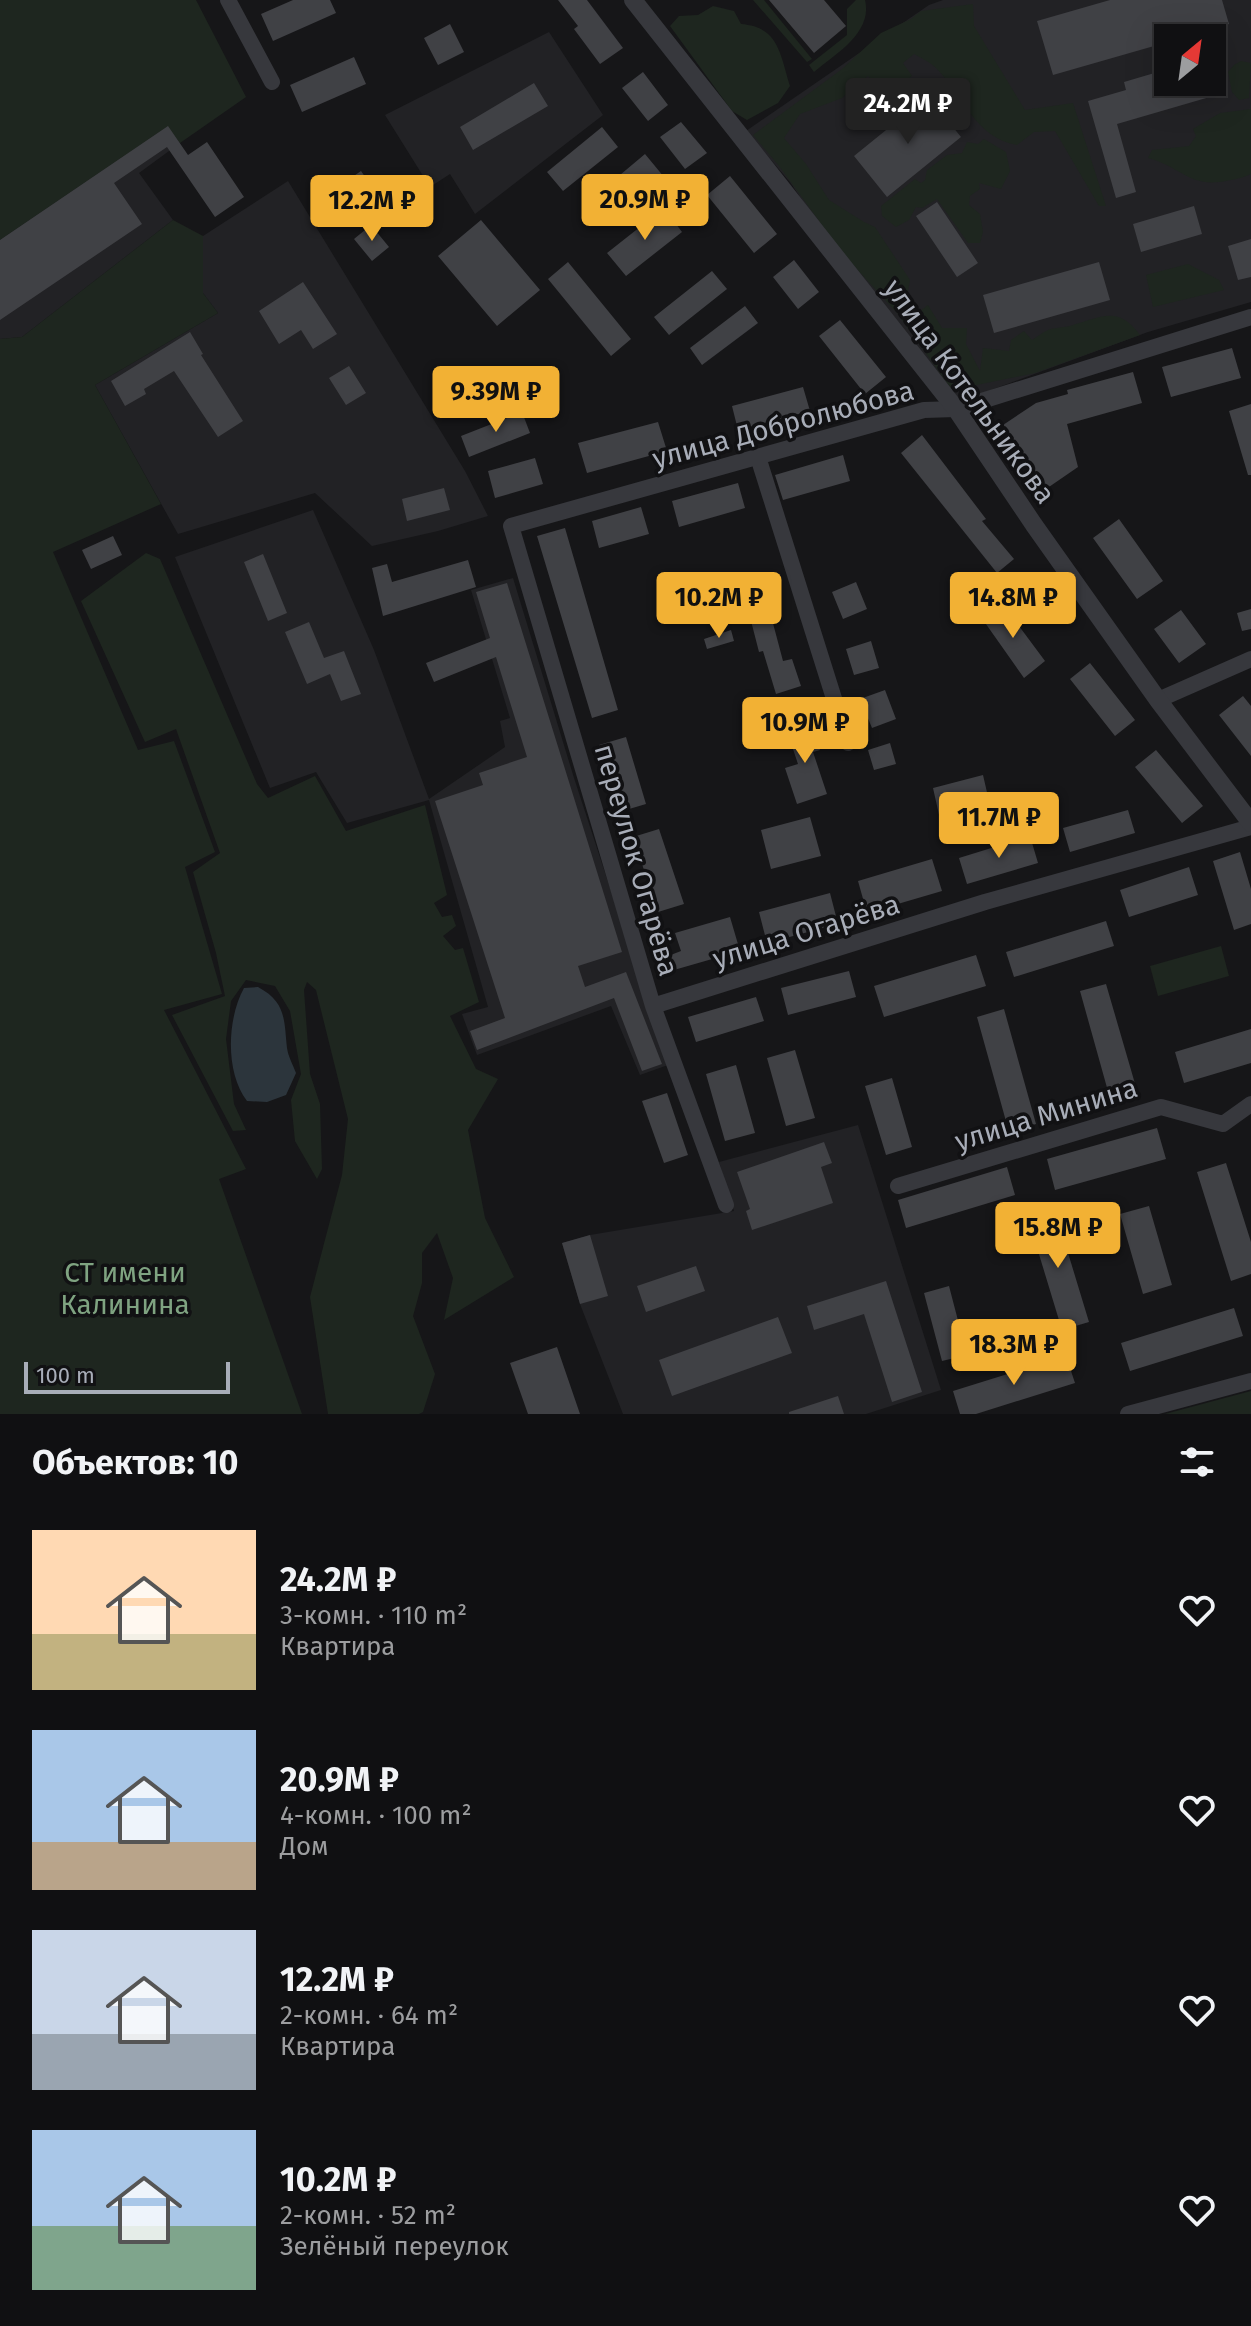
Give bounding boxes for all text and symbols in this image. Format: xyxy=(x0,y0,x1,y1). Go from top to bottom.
north arrow xyxy=(1154,24,1226,96)
map controls xyxy=(1154,24,1226,96)
pin: 24.2M ₽ xyxy=(834,78,982,146)
text: 24.2M ₽ xyxy=(863,88,953,119)
pin: 20.9M ₽ xyxy=(571,174,719,242)
pin: 12.2M ₽ xyxy=(298,175,446,243)
text: 20.9M ₽ xyxy=(600,184,690,215)
text: 12.2M ₽ xyxy=(328,185,416,216)
street label: улица Котельникова xyxy=(877,273,1062,510)
pin: 9.39M ₽ xyxy=(422,366,570,434)
street label: улица Добролюбова xyxy=(649,374,917,475)
text: 9.39M ₽ xyxy=(450,376,542,407)
pin: 10.2M ₽ xyxy=(645,572,793,640)
pin: 14.8M ₽ xyxy=(939,572,1087,640)
text: 10.2M ₽ xyxy=(674,582,764,613)
text: 14.8M ₽ xyxy=(968,582,1058,613)
pin: 10.9M ₽ xyxy=(731,697,879,765)
text: 10.9M ₽ xyxy=(760,707,850,738)
street label: переулок Огарёва xyxy=(588,740,685,980)
pin: 11.7M ₽ xyxy=(925,792,1073,860)
text: 11.7M ₽ xyxy=(957,802,1041,833)
street label: улица Огарёва xyxy=(709,887,904,976)
street label: улица Минина xyxy=(951,1071,1141,1158)
pin: 15.8M ₽ xyxy=(984,1202,1132,1270)
text: 15.8M ₽ xyxy=(1013,1212,1103,1243)
park label: СТ имени Калинина xyxy=(60,1256,190,1321)
pin: 18.3M ₽ xyxy=(940,1319,1088,1387)
text: 18.3M ₽ xyxy=(969,1329,1059,1360)
scale bar xyxy=(24,1358,230,1394)
text: 100 m xyxy=(36,1362,95,1389)
icon: filters xyxy=(1175,1440,1219,1484)
text: Объектов: 10 xyxy=(32,1442,238,1483)
text: 24.2M ₽ xyxy=(280,1559,397,1600)
icon: home xyxy=(96,1562,192,1658)
icon: heart xyxy=(1175,1588,1219,1632)
text: 3-комн. · 110 m² xyxy=(280,1600,467,1631)
text: Квартира xyxy=(280,1631,395,1662)
text: 20.9M ₽ xyxy=(280,1759,399,1800)
icon: home xyxy=(96,1762,192,1858)
icon: heart xyxy=(1175,1788,1219,1832)
text: 4-комн. · 100 m² xyxy=(280,1800,472,1831)
text: Дом xyxy=(280,1831,329,1862)
text: 12.2M ₽ xyxy=(280,1959,394,2000)
icon: home xyxy=(96,1962,192,2058)
icon: heart xyxy=(1175,1988,1219,2032)
text: 2-комн. · 64 m² xyxy=(280,2000,458,2031)
text: Квартира xyxy=(280,2031,395,2062)
text: 10.2M ₽ xyxy=(280,2159,396,2200)
icon: home xyxy=(96,2162,192,2258)
icon: heart xyxy=(1175,2188,1219,2232)
text: 2-комн. · 52 m² xyxy=(280,2200,456,2231)
text: Зелёный переулок xyxy=(280,2231,509,2262)

